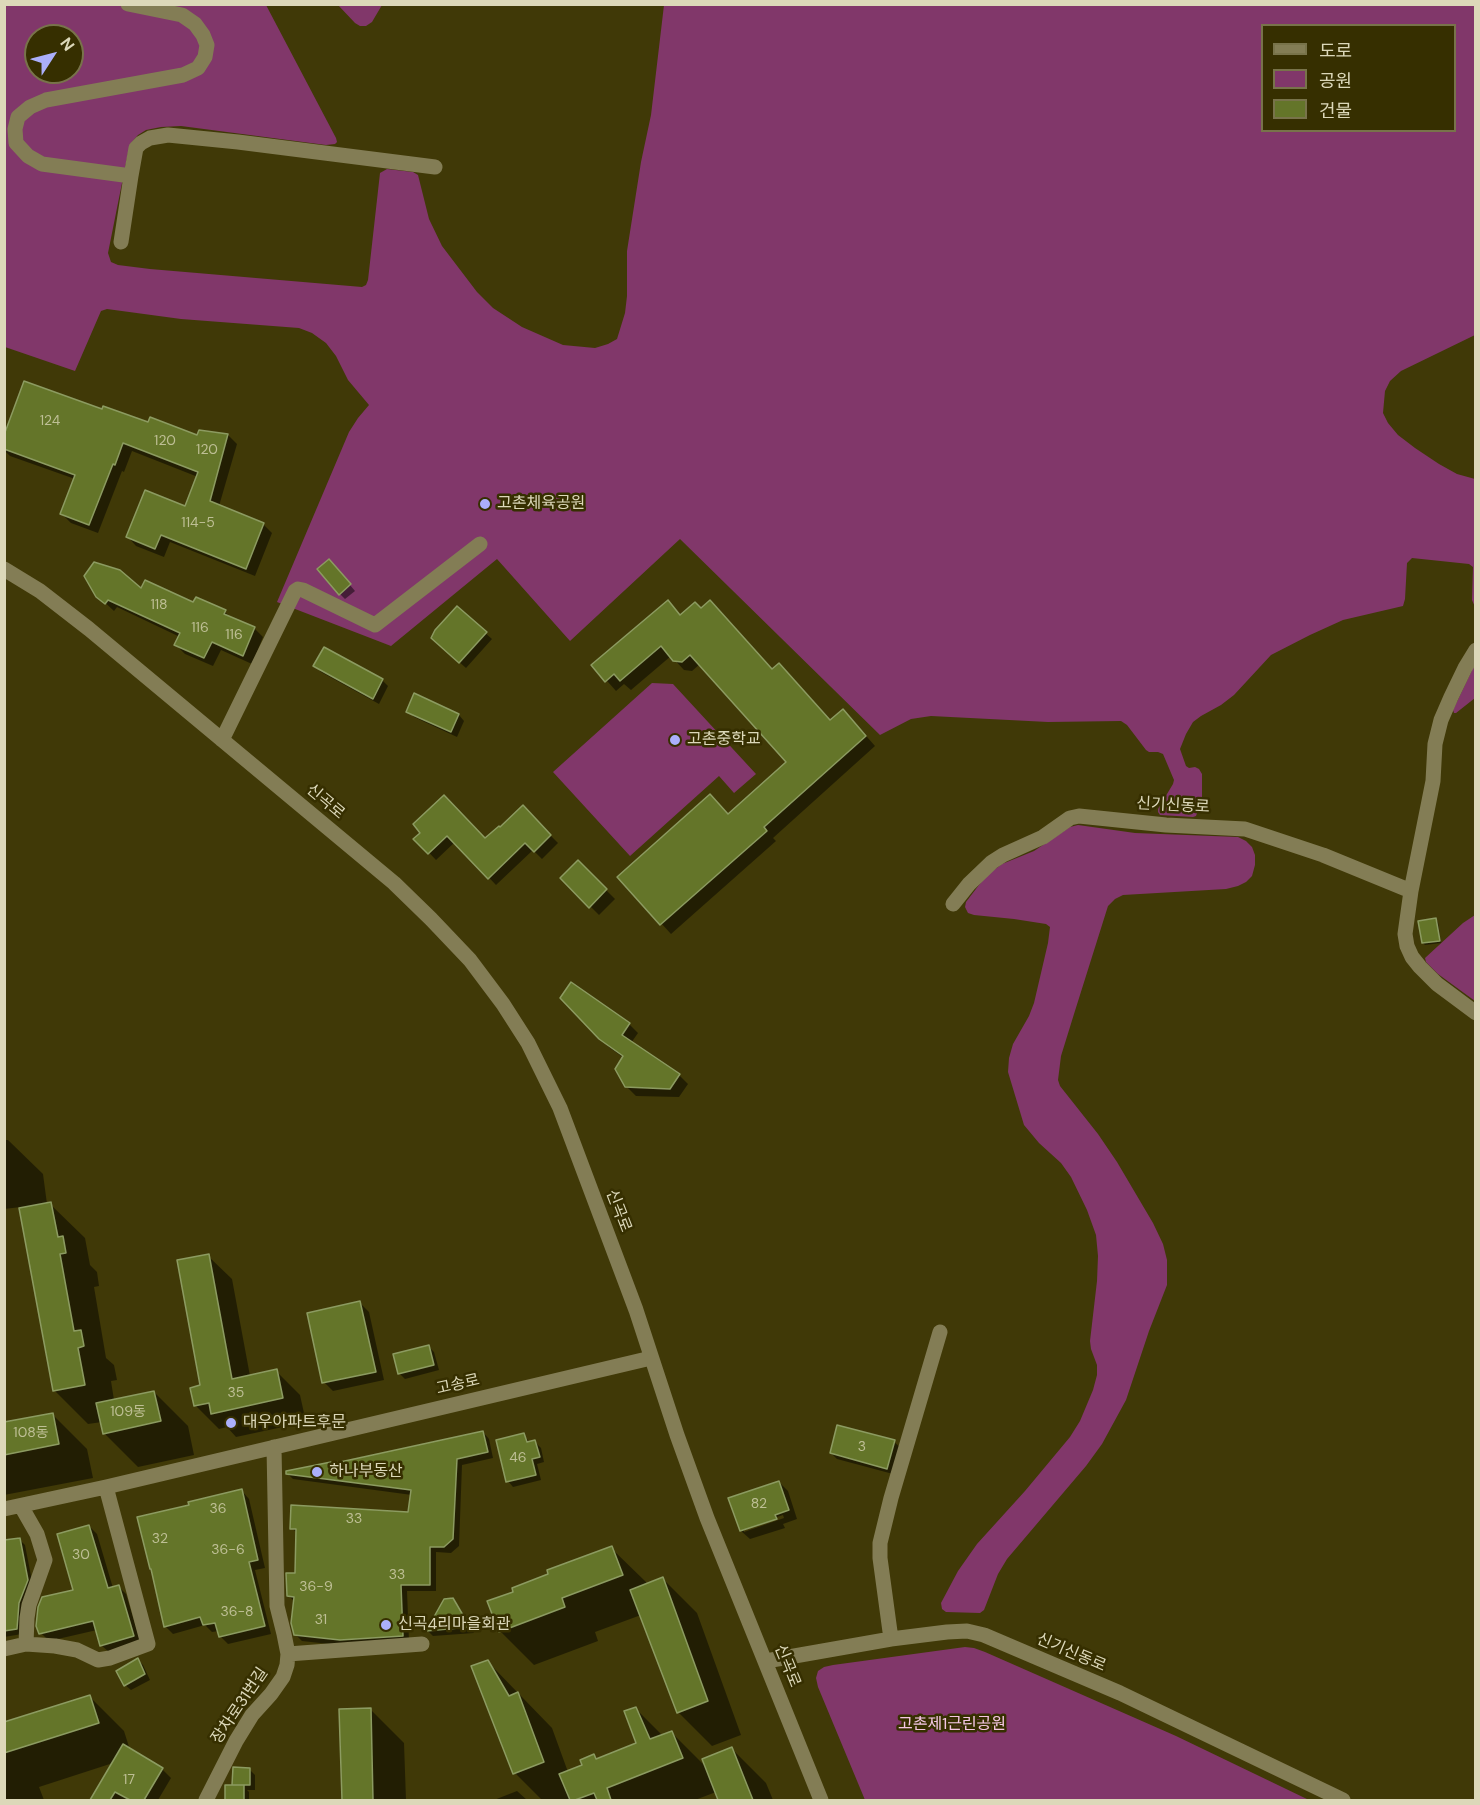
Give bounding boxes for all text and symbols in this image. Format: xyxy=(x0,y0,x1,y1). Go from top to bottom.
north arrow xyxy=(24,24,84,84)
legend xyxy=(1261,24,1456,132)
text: N xyxy=(55,33,79,55)
text: 도로 xyxy=(1319,39,1352,63)
text: 공원 xyxy=(1319,69,1352,93)
text: 건물 xyxy=(1319,99,1352,123)
house number: 124 xyxy=(40,413,60,429)
house number: 120 xyxy=(154,433,176,449)
house number: 120 xyxy=(196,442,218,458)
place label: 고촌체육공원 xyxy=(497,494,585,514)
marker: 고촌체육공원 xyxy=(478,497,492,511)
house number: 114-5 xyxy=(181,515,215,531)
house number: 118 xyxy=(150,597,168,613)
house number: 116 xyxy=(191,620,209,636)
house number: 116 xyxy=(225,627,243,643)
place label: 고촌중학교 xyxy=(687,730,761,750)
marker: 고촌중학교 xyxy=(668,733,682,747)
street label: 신곡로 xyxy=(302,780,348,824)
street label: 신기신동로 xyxy=(1136,794,1210,818)
street label: 신곡로 xyxy=(601,1187,635,1235)
street label: 고송로 xyxy=(434,1371,482,1399)
house number: 35 xyxy=(228,1385,244,1401)
house number: 109동 xyxy=(110,1404,146,1420)
place label: 대우아파트후문 xyxy=(243,1413,346,1433)
marker: 대우아파트후문 xyxy=(224,1416,238,1430)
house number: 108동 xyxy=(13,1425,49,1441)
house number: 3 xyxy=(858,1439,866,1455)
house number: 46 xyxy=(509,1450,527,1466)
place label: 하나부동산 xyxy=(329,1462,403,1482)
marker: 하나부동산 xyxy=(310,1465,324,1479)
house number: 82 xyxy=(751,1496,767,1512)
house number: 36 xyxy=(209,1501,227,1517)
house number: 33 xyxy=(346,1511,362,1527)
house number: 32 xyxy=(152,1531,168,1547)
house number: 36-6 xyxy=(211,1542,245,1558)
house number: 30 xyxy=(72,1547,90,1563)
house number: 33 xyxy=(389,1567,405,1583)
house number: 36-9 xyxy=(299,1579,333,1595)
house number: 36-8 xyxy=(220,1604,254,1620)
house number: 31 xyxy=(315,1612,327,1628)
place label: 신곡4리마을회관 xyxy=(398,1615,511,1635)
marker: 신곡4리마을회관 xyxy=(379,1618,393,1632)
street label: 신기신동로 xyxy=(1033,1630,1109,1676)
street label: 신곡로 xyxy=(770,1642,804,1690)
street label: 장차로31번길 xyxy=(207,1664,273,1748)
park label: 고촌제1근린공원 xyxy=(898,1715,1006,1735)
house number: 17 xyxy=(123,1772,135,1788)

